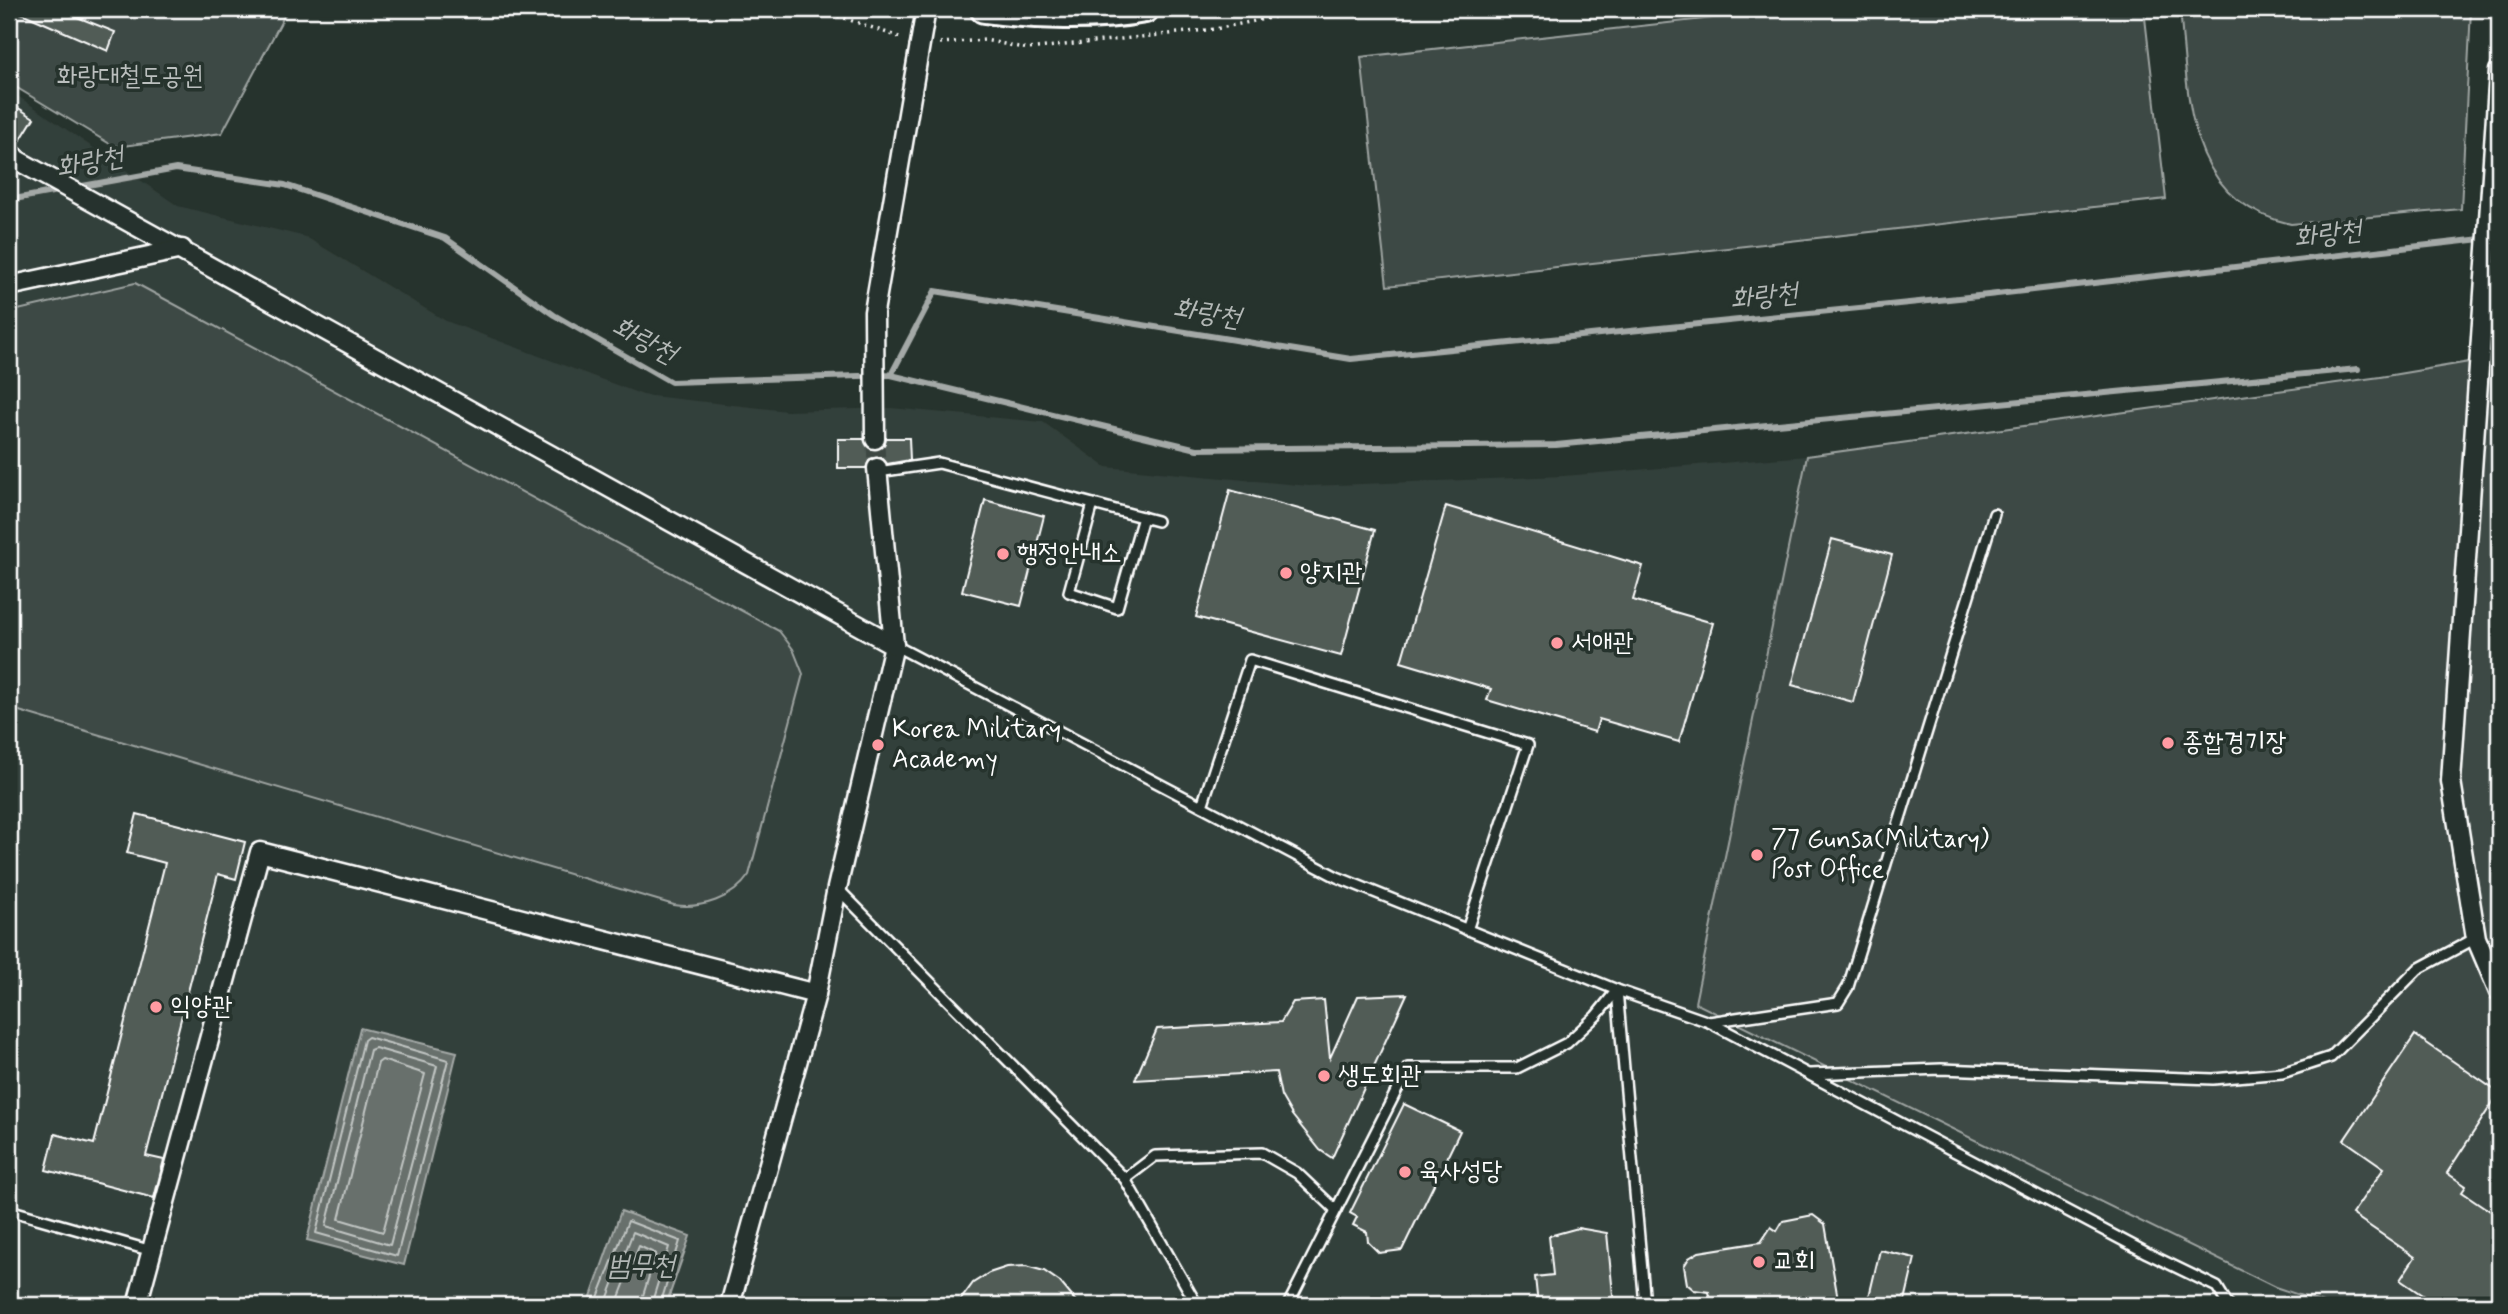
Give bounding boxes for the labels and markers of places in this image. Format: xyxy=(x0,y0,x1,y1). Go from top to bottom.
place label: 행정안내소 xyxy=(1017,537,1122,571)
marker: 행정안내소 xyxy=(995,546,1011,562)
place label: 양지관 xyxy=(1300,556,1363,590)
marker: 양지관 xyxy=(1278,565,1294,581)
place label: 서애관 xyxy=(1571,626,1634,660)
marker: 서애관 xyxy=(1549,635,1565,651)
place label: Korea Military Academy xyxy=(892,713,1061,777)
place label: 종합경기장 xyxy=(2182,726,2287,760)
marker: 종합경기장 xyxy=(2160,735,2176,751)
marker: Korea Military Academy xyxy=(870,737,886,753)
place label: 77 Gunsa(Military) Post Office xyxy=(1771,823,1989,887)
marker: 77 Gunsa(Military) Post Office xyxy=(1749,847,1765,863)
place label: 익양관 xyxy=(170,990,233,1024)
marker: 익양관 xyxy=(148,999,164,1015)
place label: 생도회관 xyxy=(1338,1059,1422,1093)
marker: 생도회관 xyxy=(1316,1068,1332,1084)
place label: 육사성당 xyxy=(1419,1155,1503,1189)
marker: 육사성당 xyxy=(1397,1164,1413,1180)
place label: 교회 xyxy=(1773,1245,1815,1279)
marker: 교회 xyxy=(1751,1254,1767,1270)

